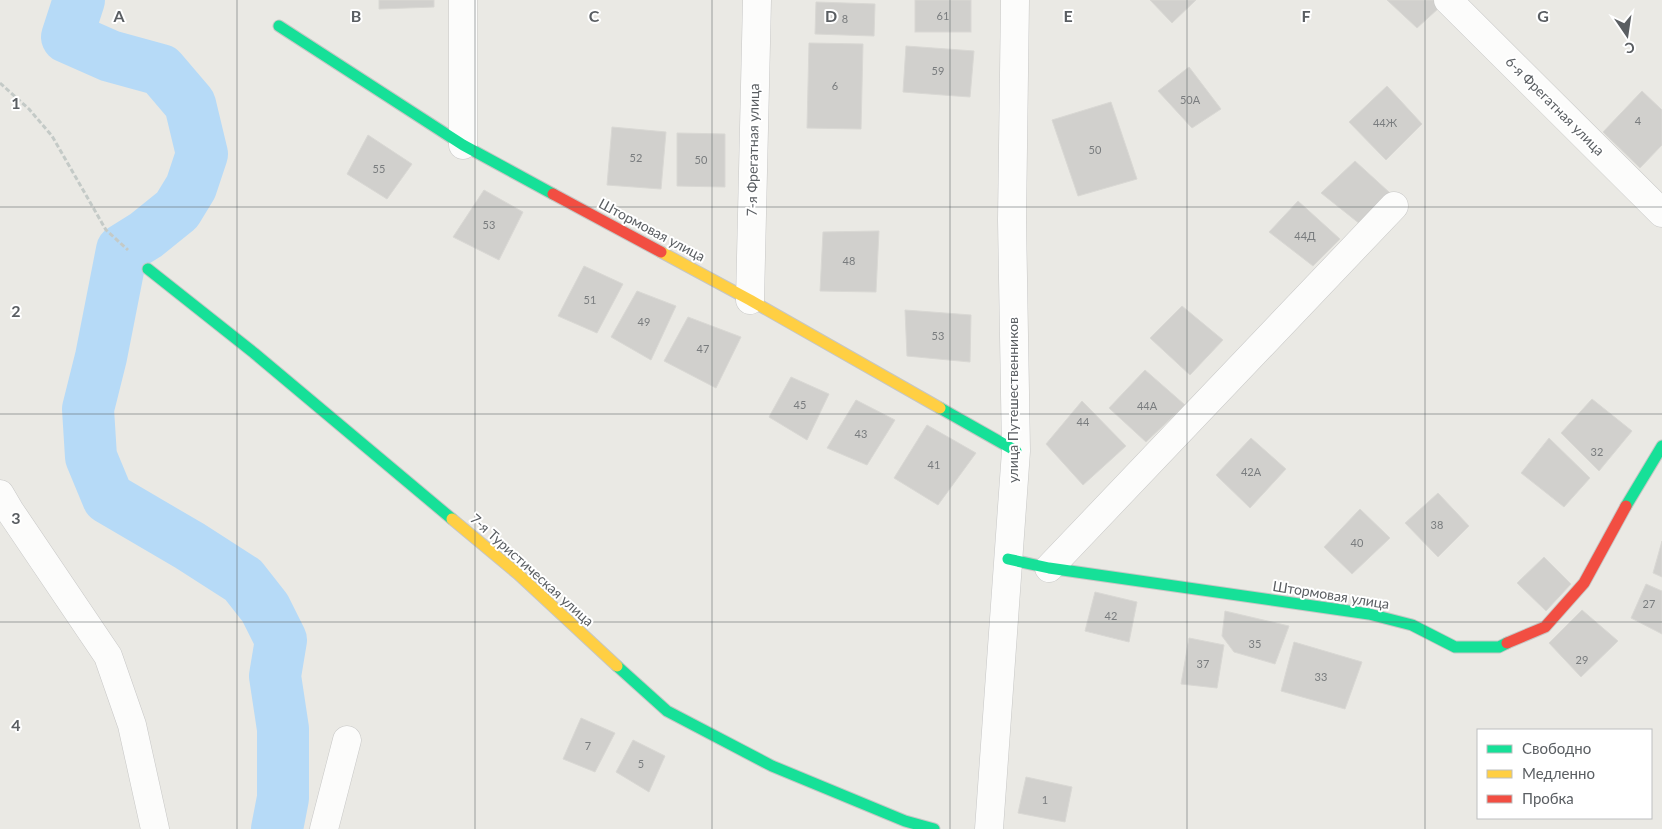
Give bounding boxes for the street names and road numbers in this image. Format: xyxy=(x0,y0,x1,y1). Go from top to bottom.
street label: 6-я Фрегатная улица xyxy=(1502,53,1608,159)
street label: 7-я Фрегатная улица xyxy=(743,83,762,217)
street label: Штормовая улица xyxy=(596,194,708,265)
street label: улица Путешественников xyxy=(1004,317,1021,483)
street label: 7-я Туристическая улица xyxy=(467,510,598,630)
street label: Штормовая улица xyxy=(1271,577,1391,612)

